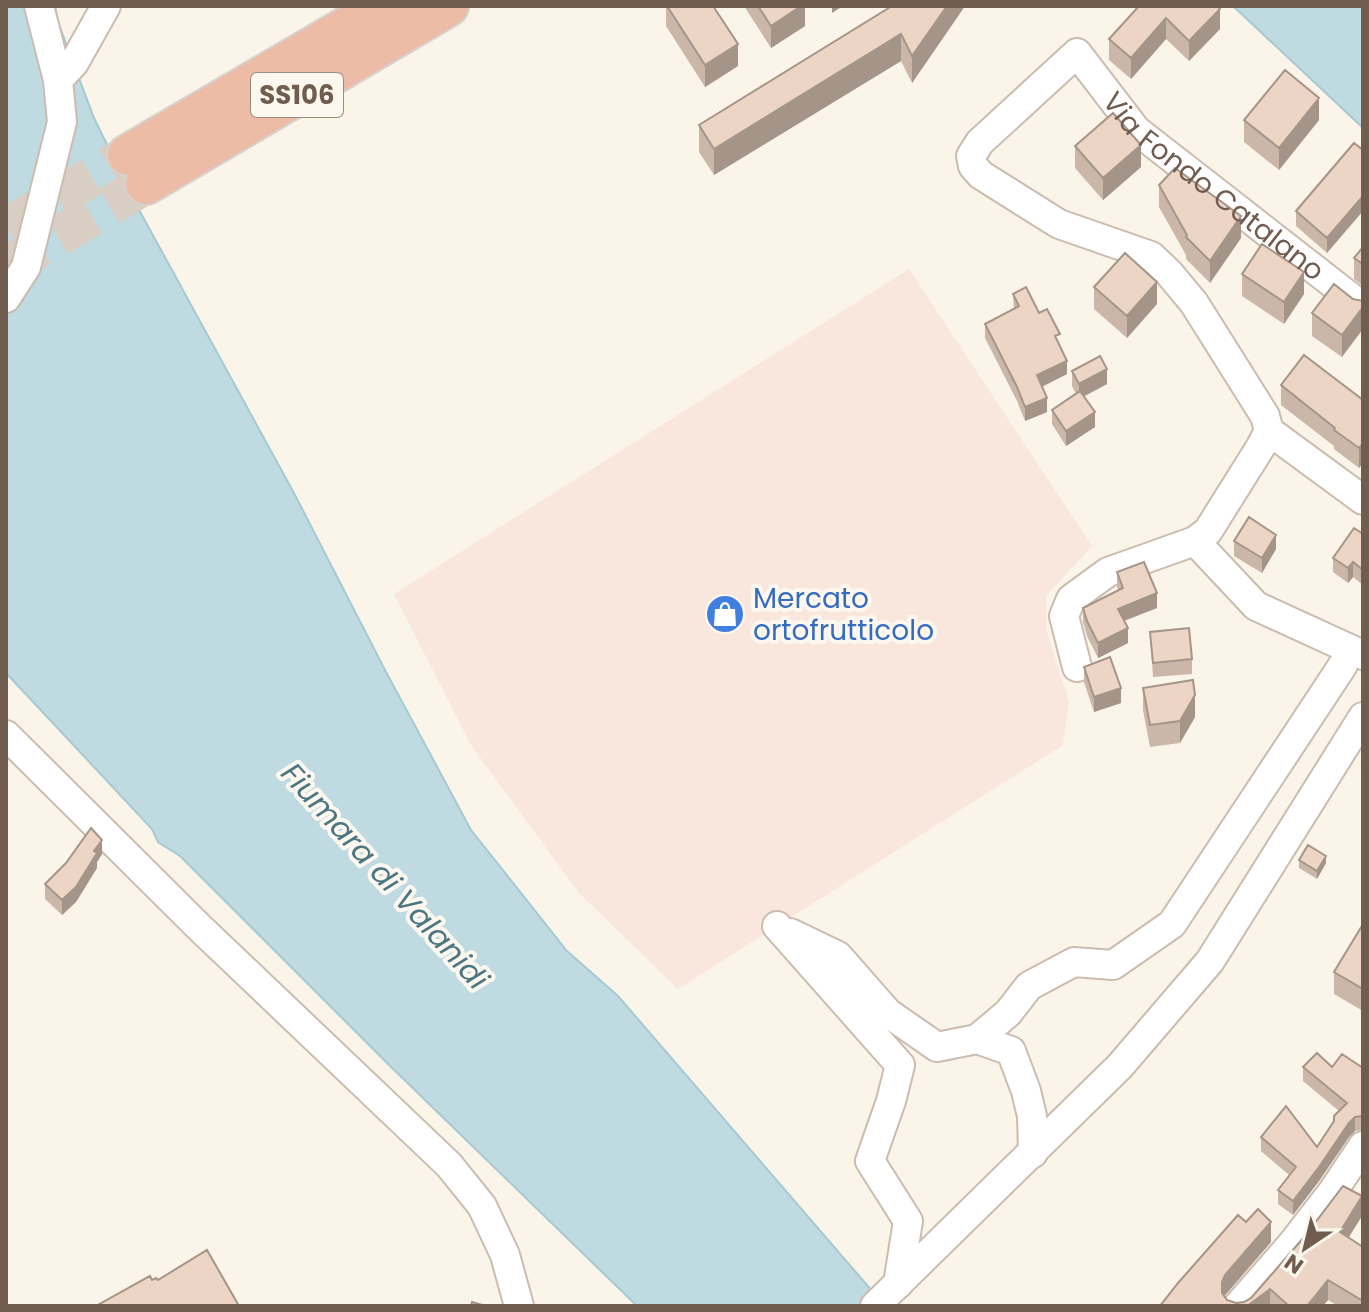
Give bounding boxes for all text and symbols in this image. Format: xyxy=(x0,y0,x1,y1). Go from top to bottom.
road number: SS106 xyxy=(251,73,343,117)
street label: Via Fondo Catalano xyxy=(1094,84,1333,289)
place label: Mercato ortofrutticolo xyxy=(753,579,934,650)
shop icon: Mercato ortofrutticolo xyxy=(704,593,746,635)
water label: Fiumara di Valanidi xyxy=(271,753,499,999)
north arrow xyxy=(1265,1208,1345,1288)
text: N xyxy=(1278,1247,1309,1281)

